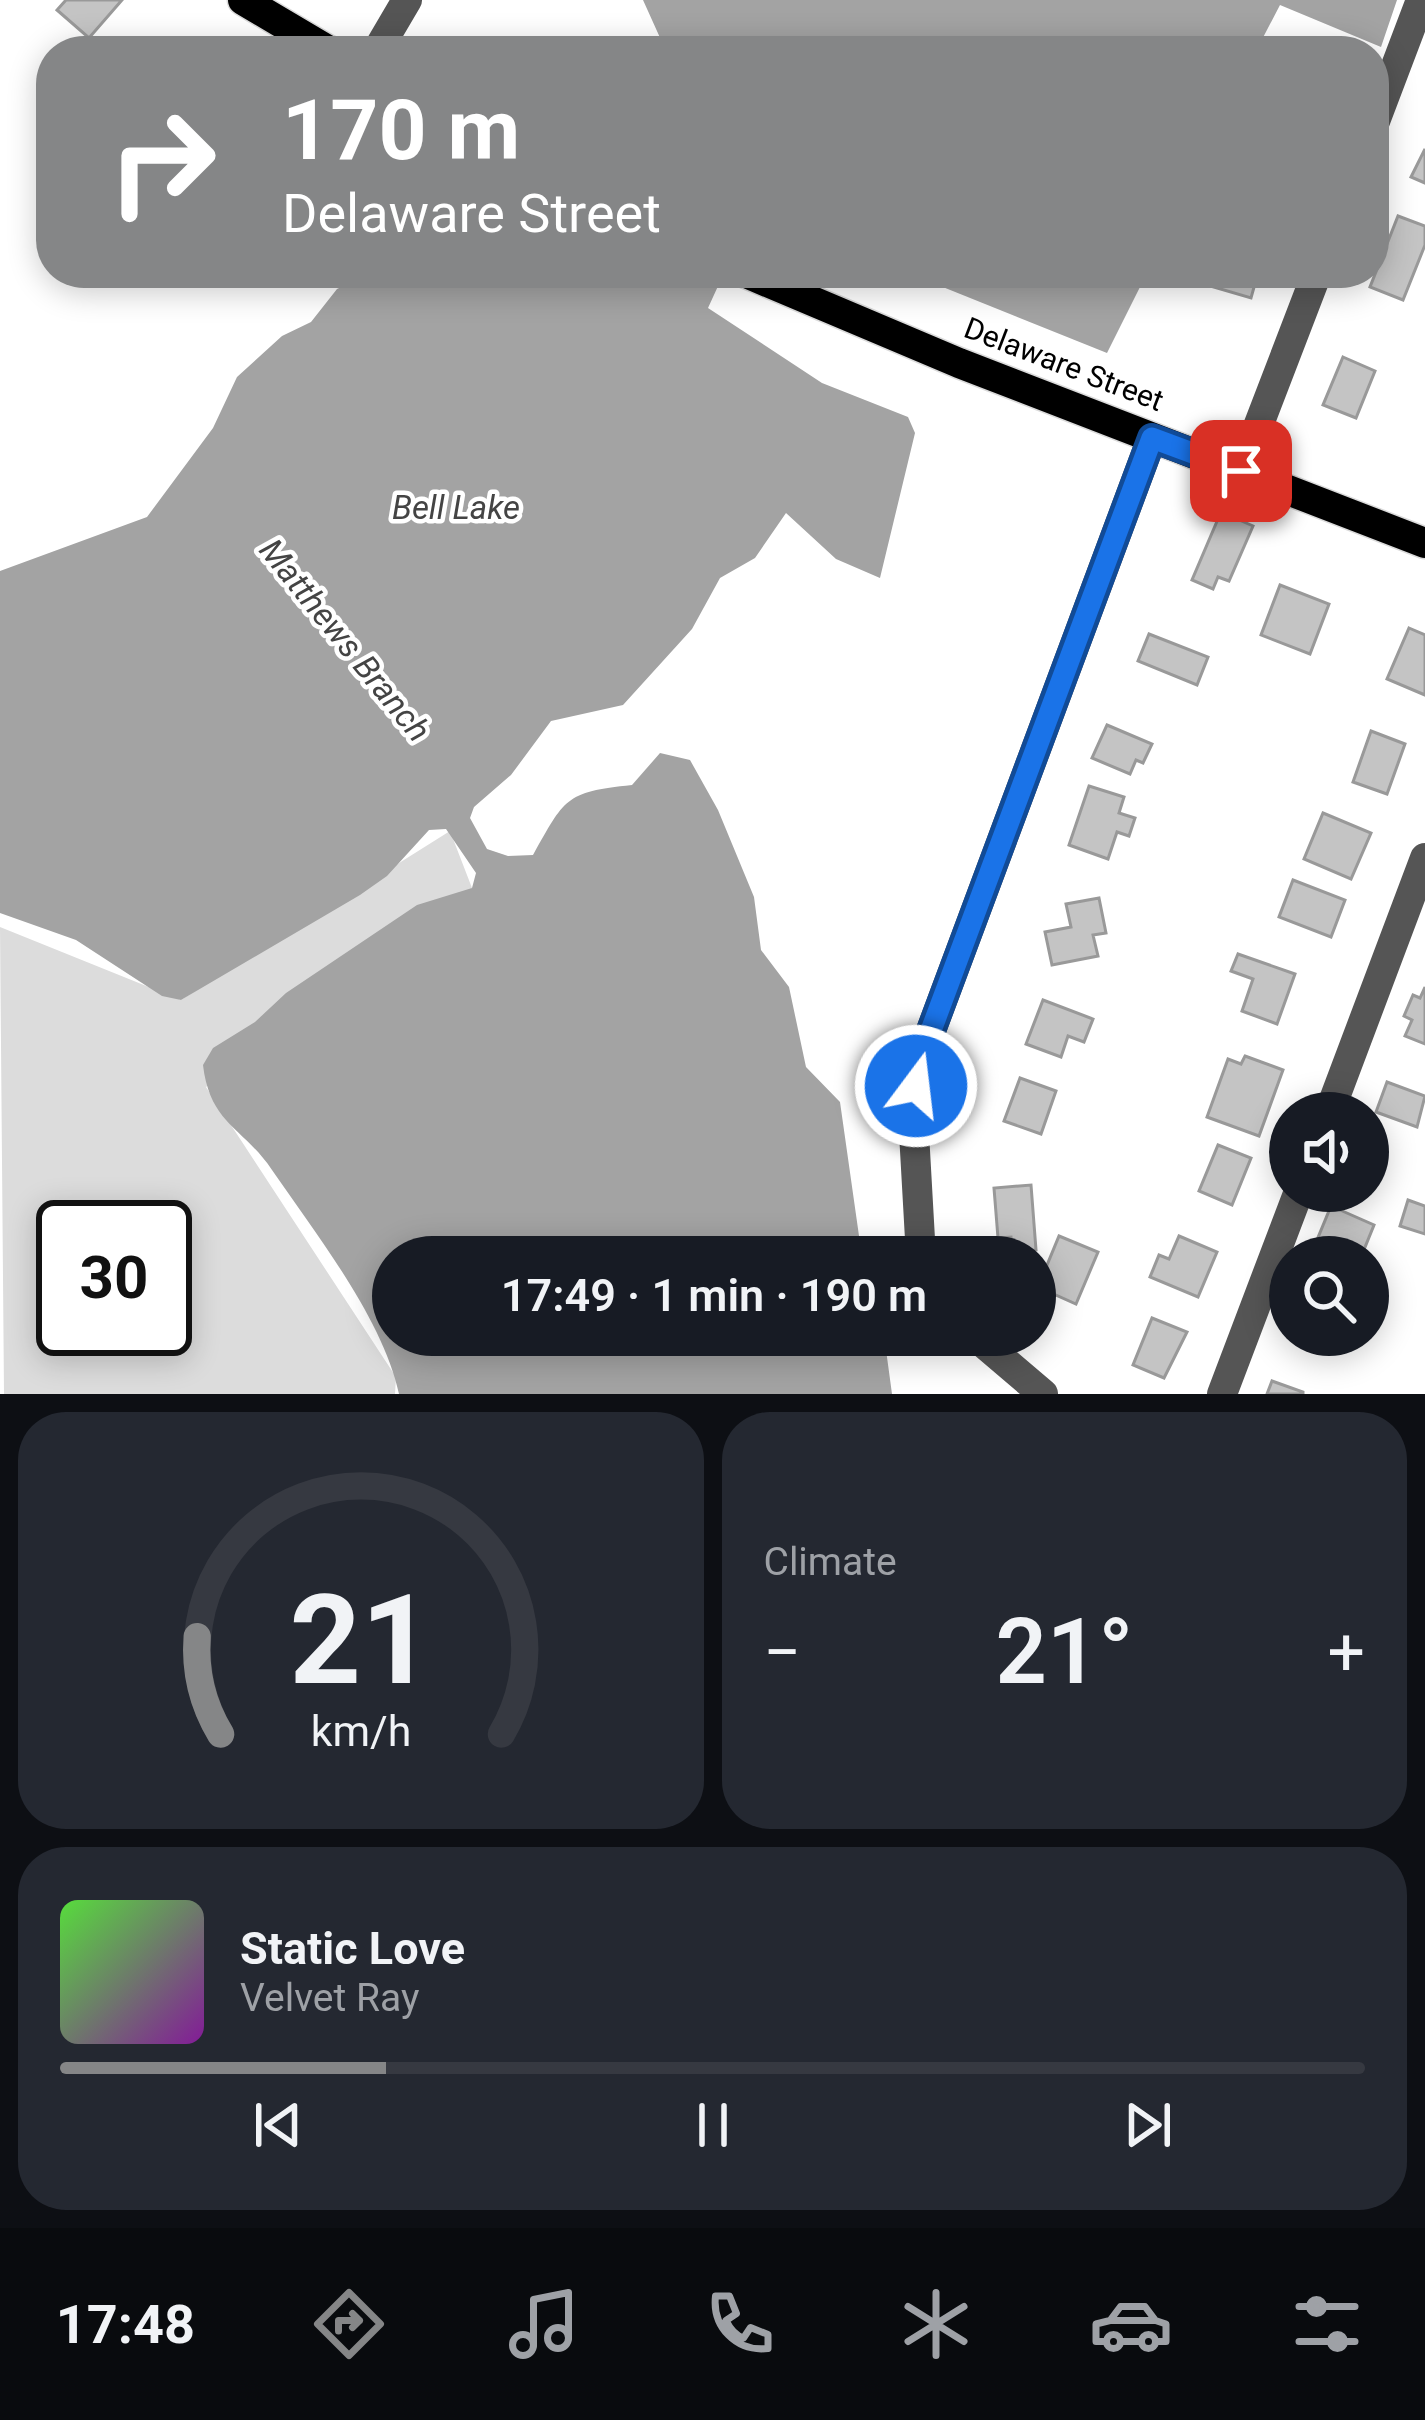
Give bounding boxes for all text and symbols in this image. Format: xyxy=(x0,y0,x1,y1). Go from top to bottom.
text: 170 m xyxy=(282,81,520,180)
icon: right xyxy=(84,84,240,240)
text: Delaware Street xyxy=(282,182,661,245)
street label: Delaware Street xyxy=(959,310,1169,418)
pin xyxy=(1190,420,1292,522)
icon: arrive xyxy=(1208,438,1274,504)
water label: Bell Lake xyxy=(392,488,520,527)
water label: Matthews Branch xyxy=(251,531,439,749)
position arrow xyxy=(853,1023,979,1149)
map controls xyxy=(1269,1092,1389,1356)
button: sound xyxy=(1269,1092,1389,1212)
speed limit sign: 30 xyxy=(36,1200,192,1356)
button: search xyxy=(1269,1236,1389,1356)
text: 17:49 · 1 min · 190 m xyxy=(501,1269,927,1322)
text: Climate xyxy=(764,1539,897,1585)
text: 21 xyxy=(289,1567,432,1713)
text: 21° xyxy=(996,1600,1133,1705)
text: − xyxy=(764,1614,801,1691)
text: + xyxy=(1328,1614,1365,1691)
text: km/h xyxy=(310,1705,411,1755)
text: Static Love xyxy=(240,1922,465,1975)
text: Velvet Ray xyxy=(240,1975,419,2021)
icon: previous xyxy=(245,2092,311,2158)
icon: pause xyxy=(680,2092,746,2158)
icon: next xyxy=(1115,2092,1181,2158)
icon: directions xyxy=(307,2282,391,2366)
icon: music xyxy=(502,2282,586,2366)
icon: phone xyxy=(698,2282,782,2366)
icon: climate xyxy=(894,2282,978,2366)
icon: car xyxy=(1089,2282,1173,2366)
icon: filters xyxy=(1285,2282,1369,2366)
text: 17:48 xyxy=(56,2293,195,2356)

